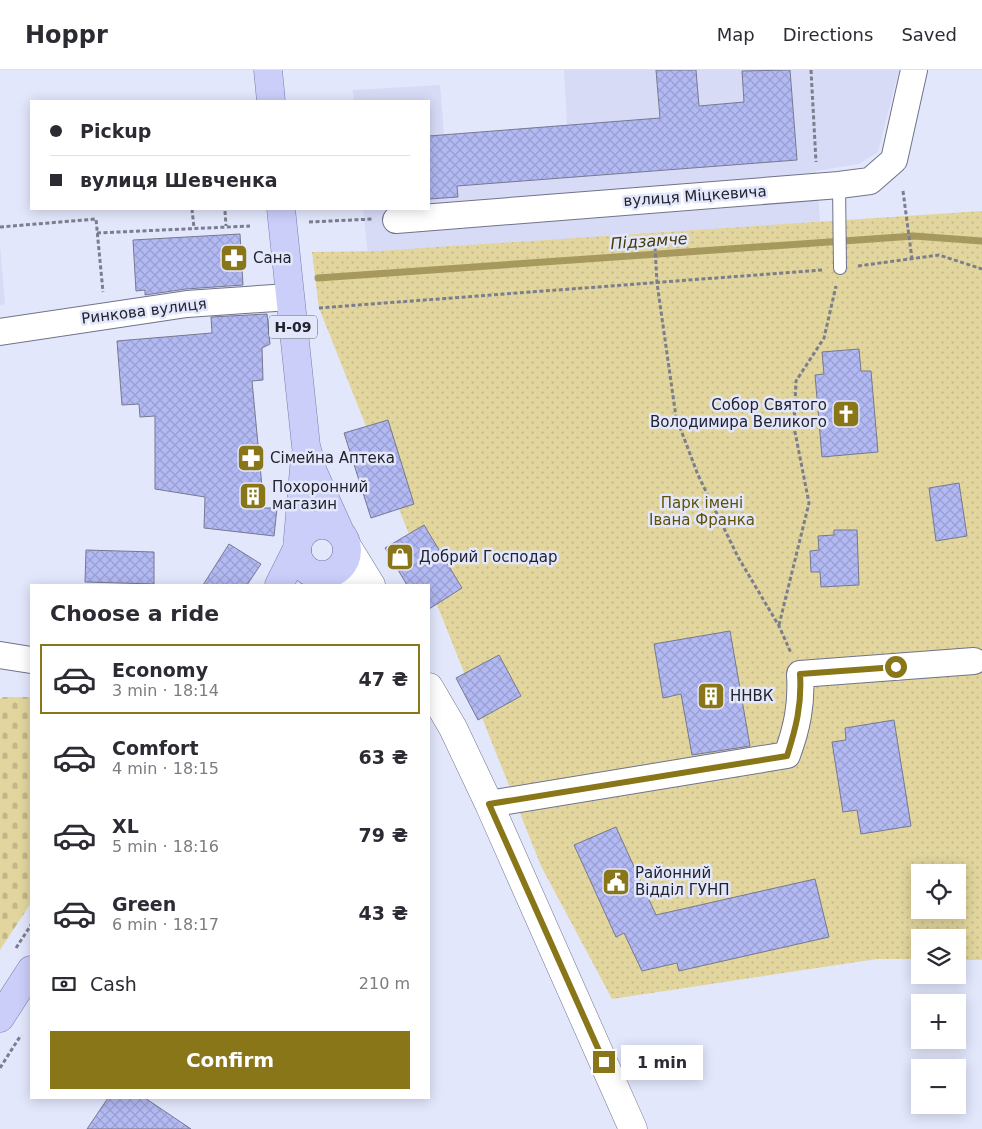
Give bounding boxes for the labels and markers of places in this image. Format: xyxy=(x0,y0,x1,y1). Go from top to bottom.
pharmacy icon: Сана xyxy=(219,243,249,273)
place label: Сана xyxy=(253,249,292,267)
place label: Собор Святого Володимира Великого xyxy=(650,396,827,431)
church icon: Собор Святого Володимира Великого xyxy=(831,399,861,429)
pharmacy icon: Сімейна Аптека xyxy=(236,443,266,473)
place label: Сімейна Аптека xyxy=(270,449,395,467)
place label: Похоронний магазин xyxy=(272,478,368,513)
building icon: Похоронний магазин xyxy=(238,481,268,511)
shop icon: Добрий Господар xyxy=(385,542,415,572)
place label: Добрий Господар xyxy=(419,548,558,566)
building icon: ННВК xyxy=(696,681,726,711)
place label: ННВК xyxy=(730,687,774,705)
place label: Районний Відділ ГУНП xyxy=(635,864,730,899)
public building icon: Районний Відділ ГУНП xyxy=(601,867,631,897)

